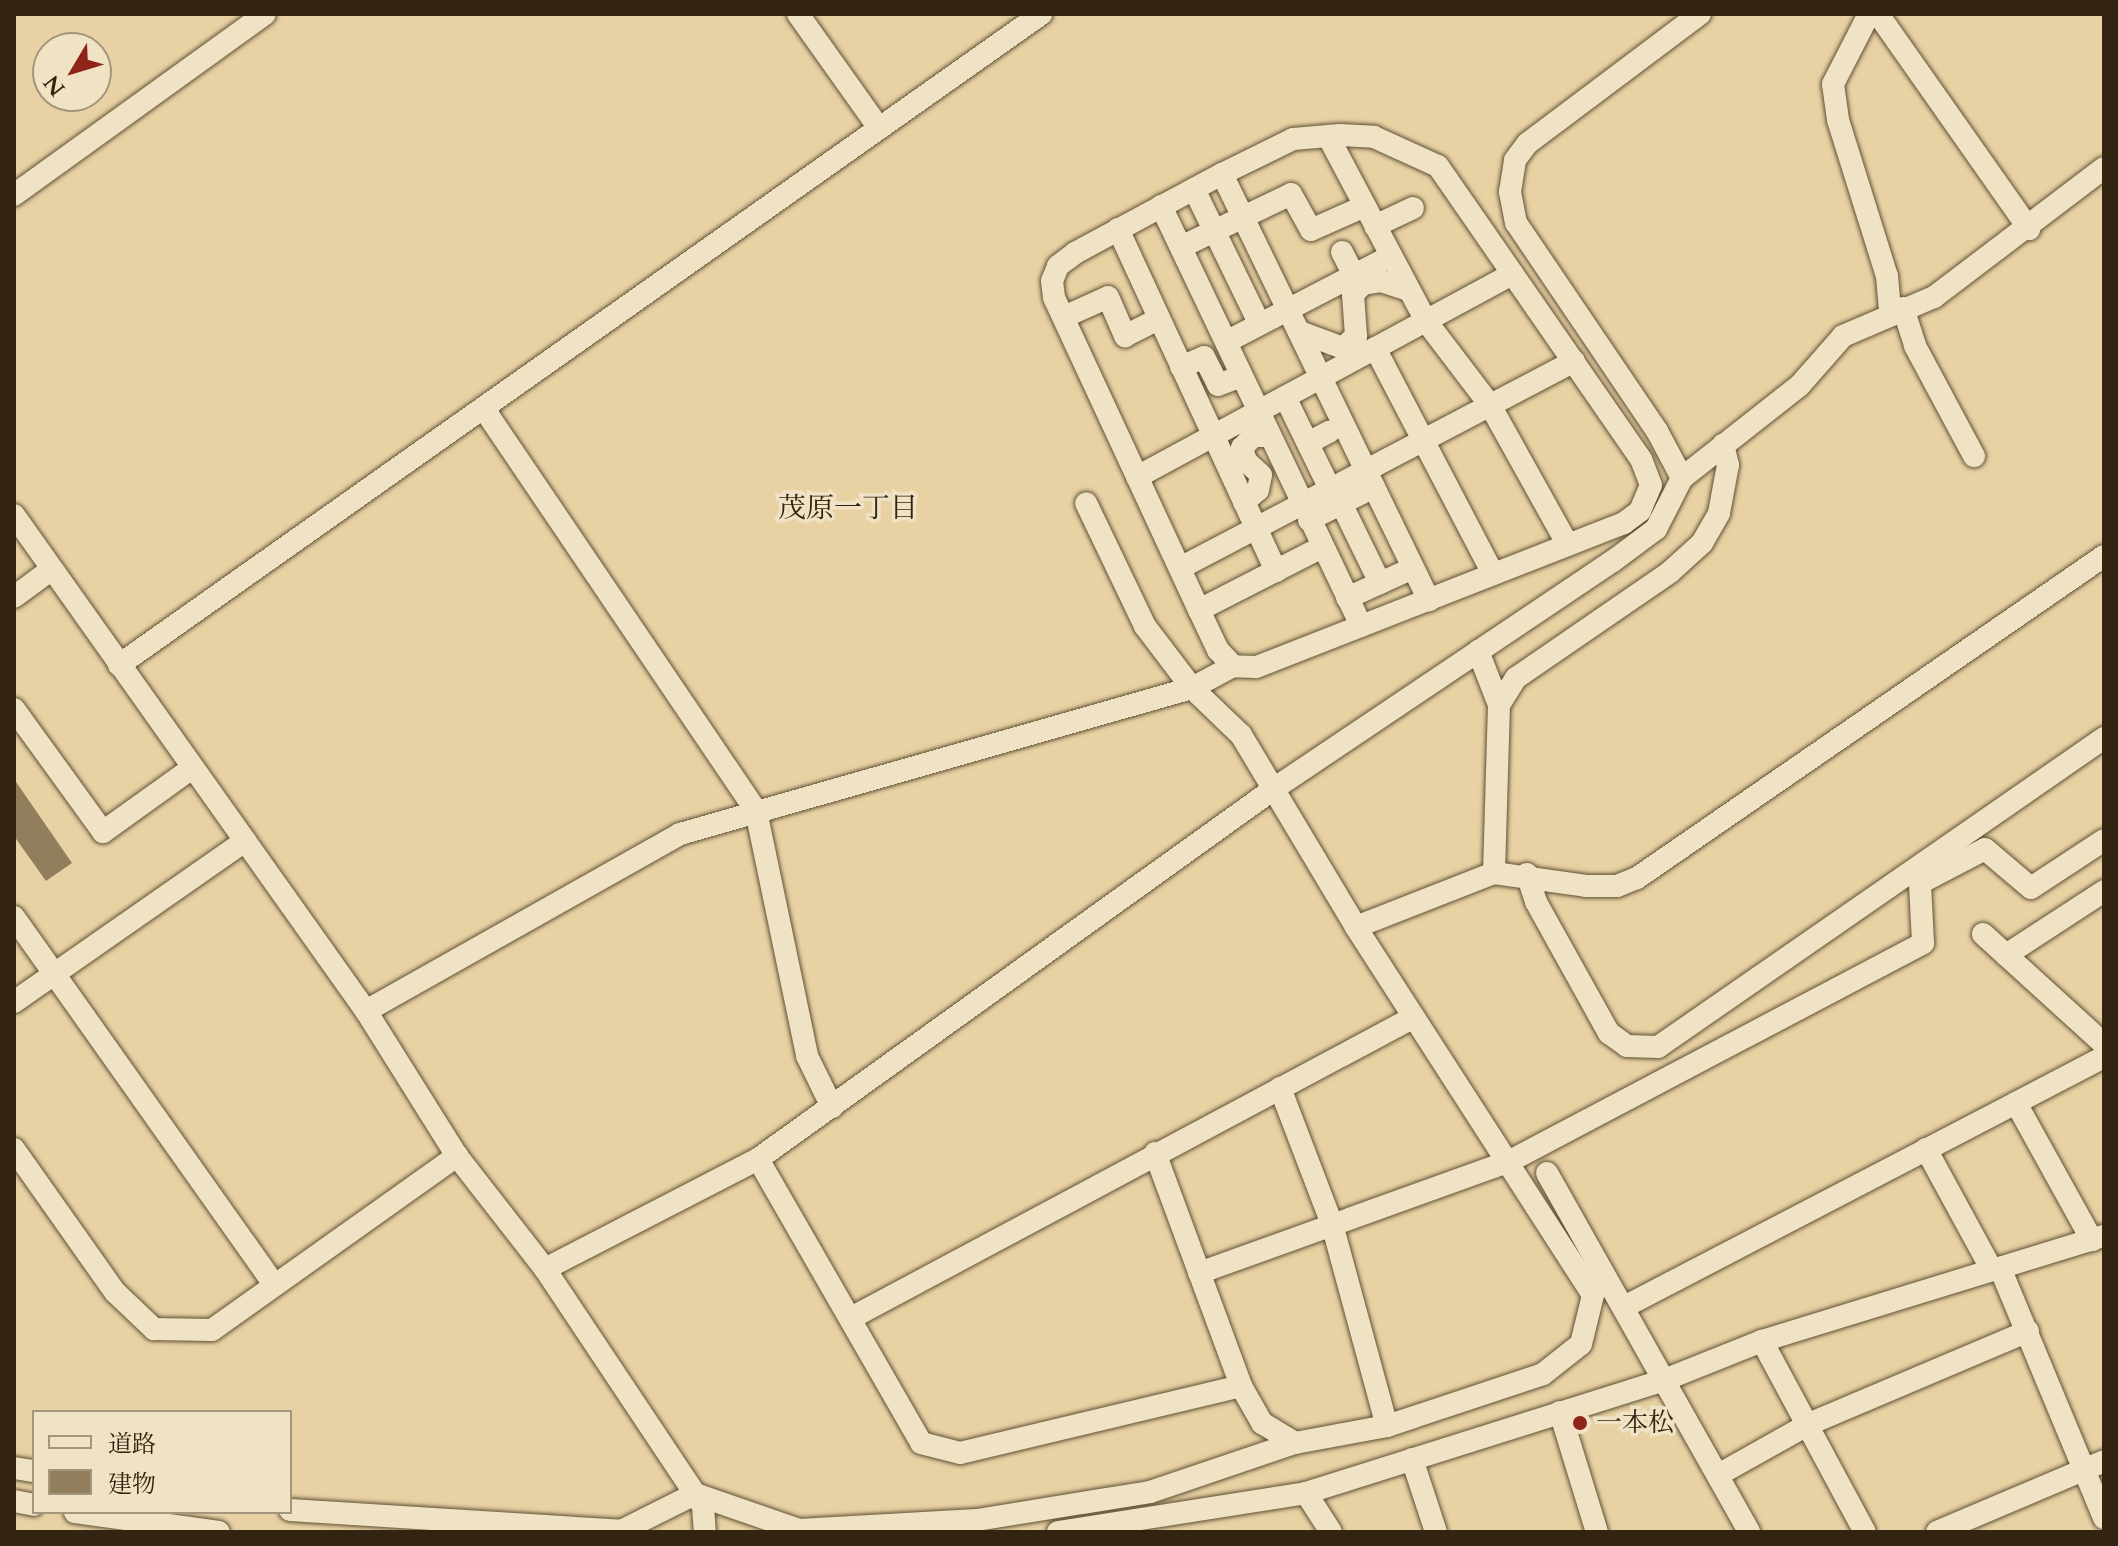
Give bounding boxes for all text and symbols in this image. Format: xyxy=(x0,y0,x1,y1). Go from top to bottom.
north arrow xyxy=(32,32,112,112)
text: N xyxy=(37,69,72,102)
district label: 茂原一丁目 xyxy=(778,491,918,525)
place label: 一本松 xyxy=(1596,1407,1674,1439)
legend xyxy=(32,1410,292,1514)
marker: 一本松 xyxy=(1571,1414,1589,1432)
text: 道路 xyxy=(108,1428,156,1461)
text: 建物 xyxy=(108,1468,156,1501)

